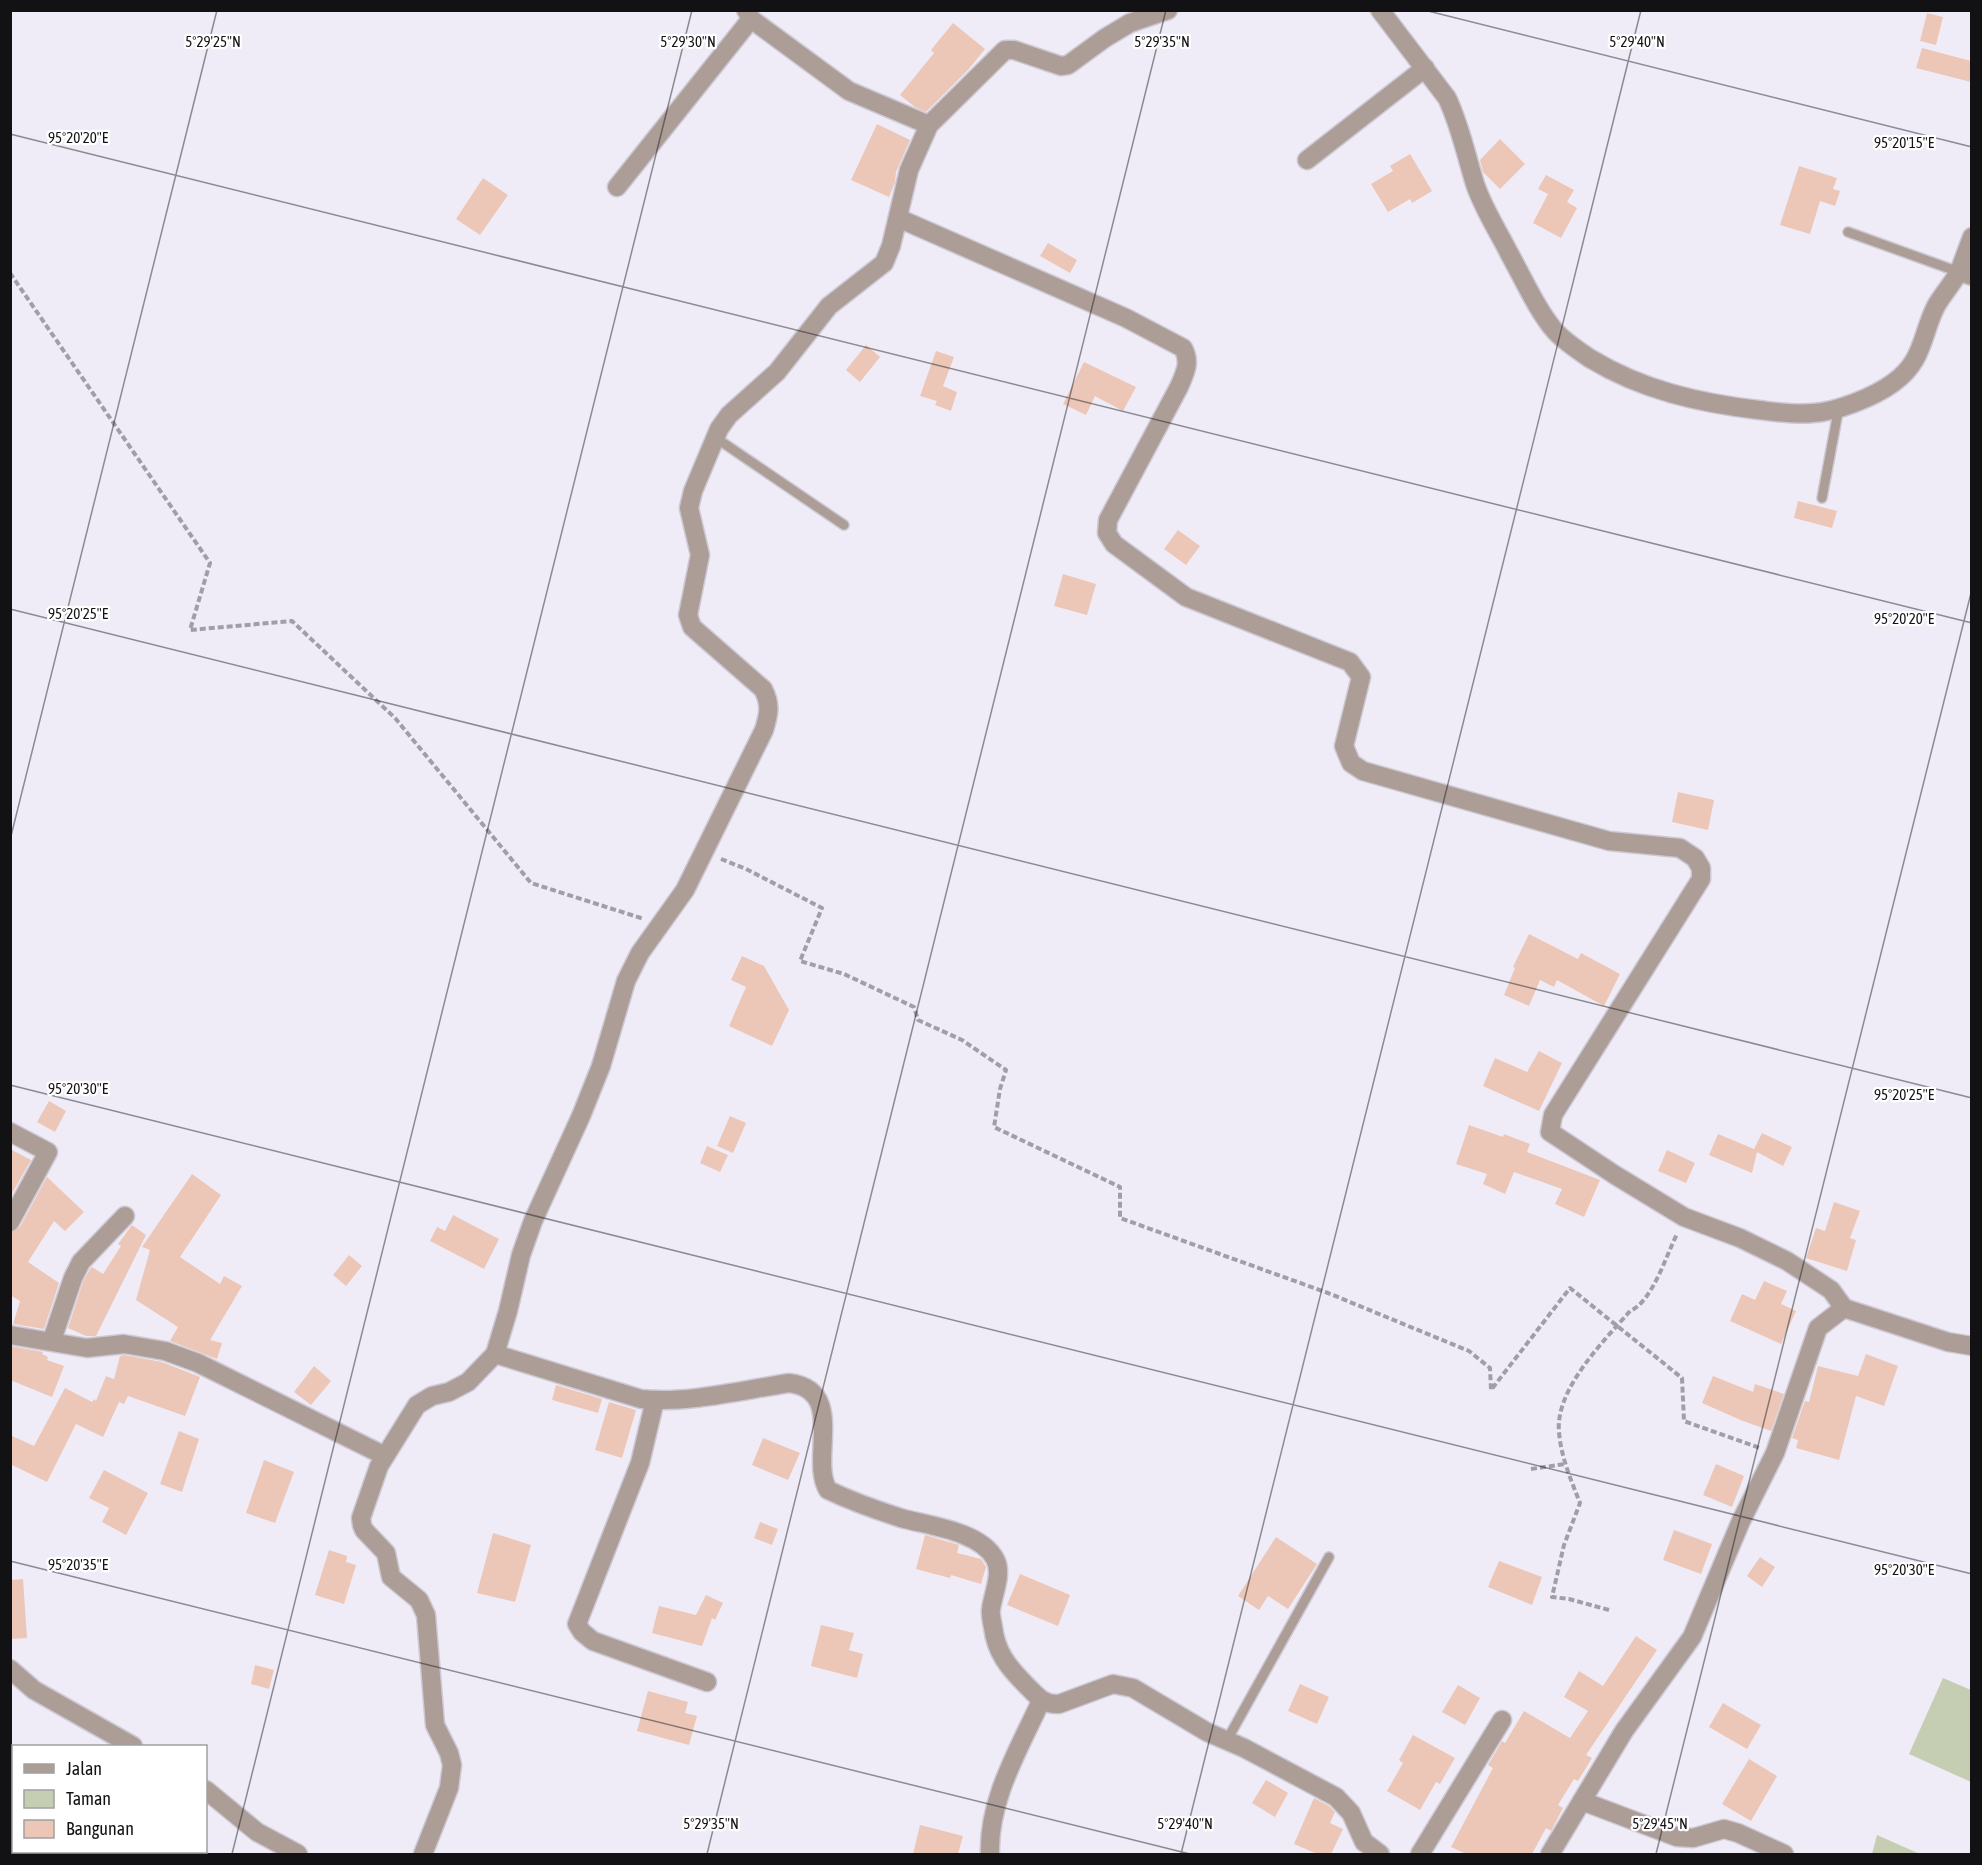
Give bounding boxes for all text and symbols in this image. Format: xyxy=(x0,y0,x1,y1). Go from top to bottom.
text: 5°29'25"N xyxy=(185,33,241,50)
text: 5°29'30"N xyxy=(660,33,716,50)
text: 5°29'35"N xyxy=(1134,33,1190,50)
text: 5°29'40"N xyxy=(1609,33,1665,50)
text: 95°20'20"E xyxy=(48,129,109,146)
text: 95°20'15"E xyxy=(1874,134,1935,151)
text: 95°20'25"E xyxy=(48,605,109,622)
text: 95°20'20"E xyxy=(1874,610,1935,627)
text: 95°20'30"E xyxy=(48,1080,109,1097)
text: 95°20'25"E xyxy=(1874,1086,1935,1103)
text: 95°20'35"E xyxy=(48,1556,109,1573)
text: 95°20'30"E xyxy=(1874,1561,1935,1578)
legend xyxy=(12,1745,207,1853)
text: Jalan xyxy=(66,1758,102,1779)
text: Taman xyxy=(66,1788,111,1809)
text: 5°29'35"N xyxy=(683,1815,739,1832)
text: 5°29'40"N xyxy=(1157,1815,1213,1832)
text: 5°29'45"N xyxy=(1632,1815,1688,1832)
text: Bangunan xyxy=(66,1818,134,1839)

